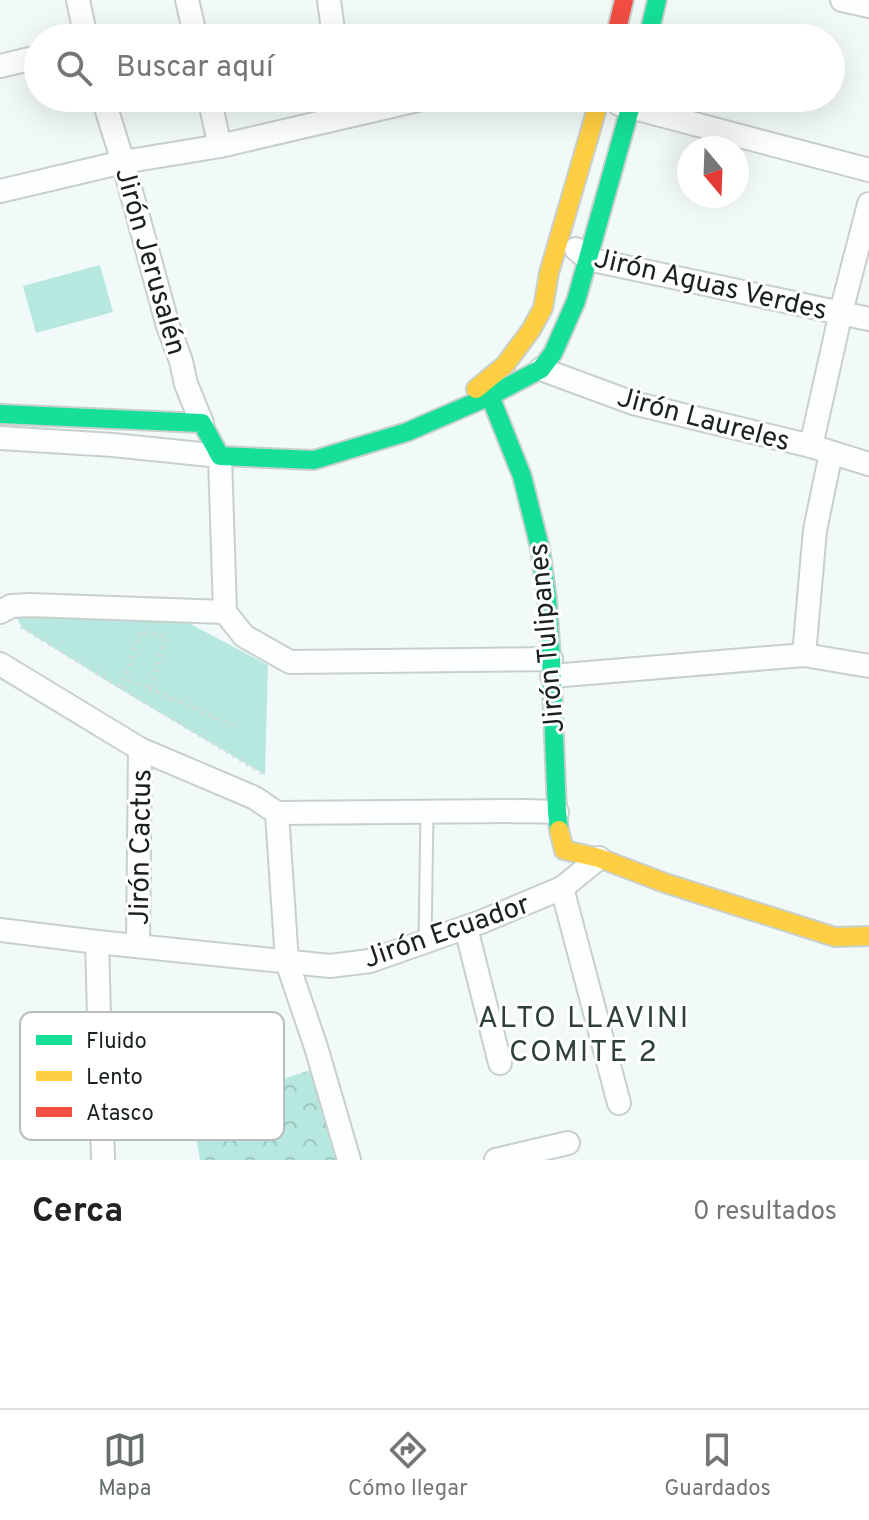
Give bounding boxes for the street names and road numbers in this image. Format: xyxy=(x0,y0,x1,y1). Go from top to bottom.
street label: Jirón Jerusalén xyxy=(105,164,193,360)
street label: Jirón Aguas Verdes xyxy=(590,242,830,330)
street label: Jirón Laureles xyxy=(613,381,794,461)
street label: Jirón Tulipanes xyxy=(522,541,574,734)
street label: Jirón Cactus xyxy=(123,769,161,926)
street label: Jirón Ecuador xyxy=(359,888,535,978)

